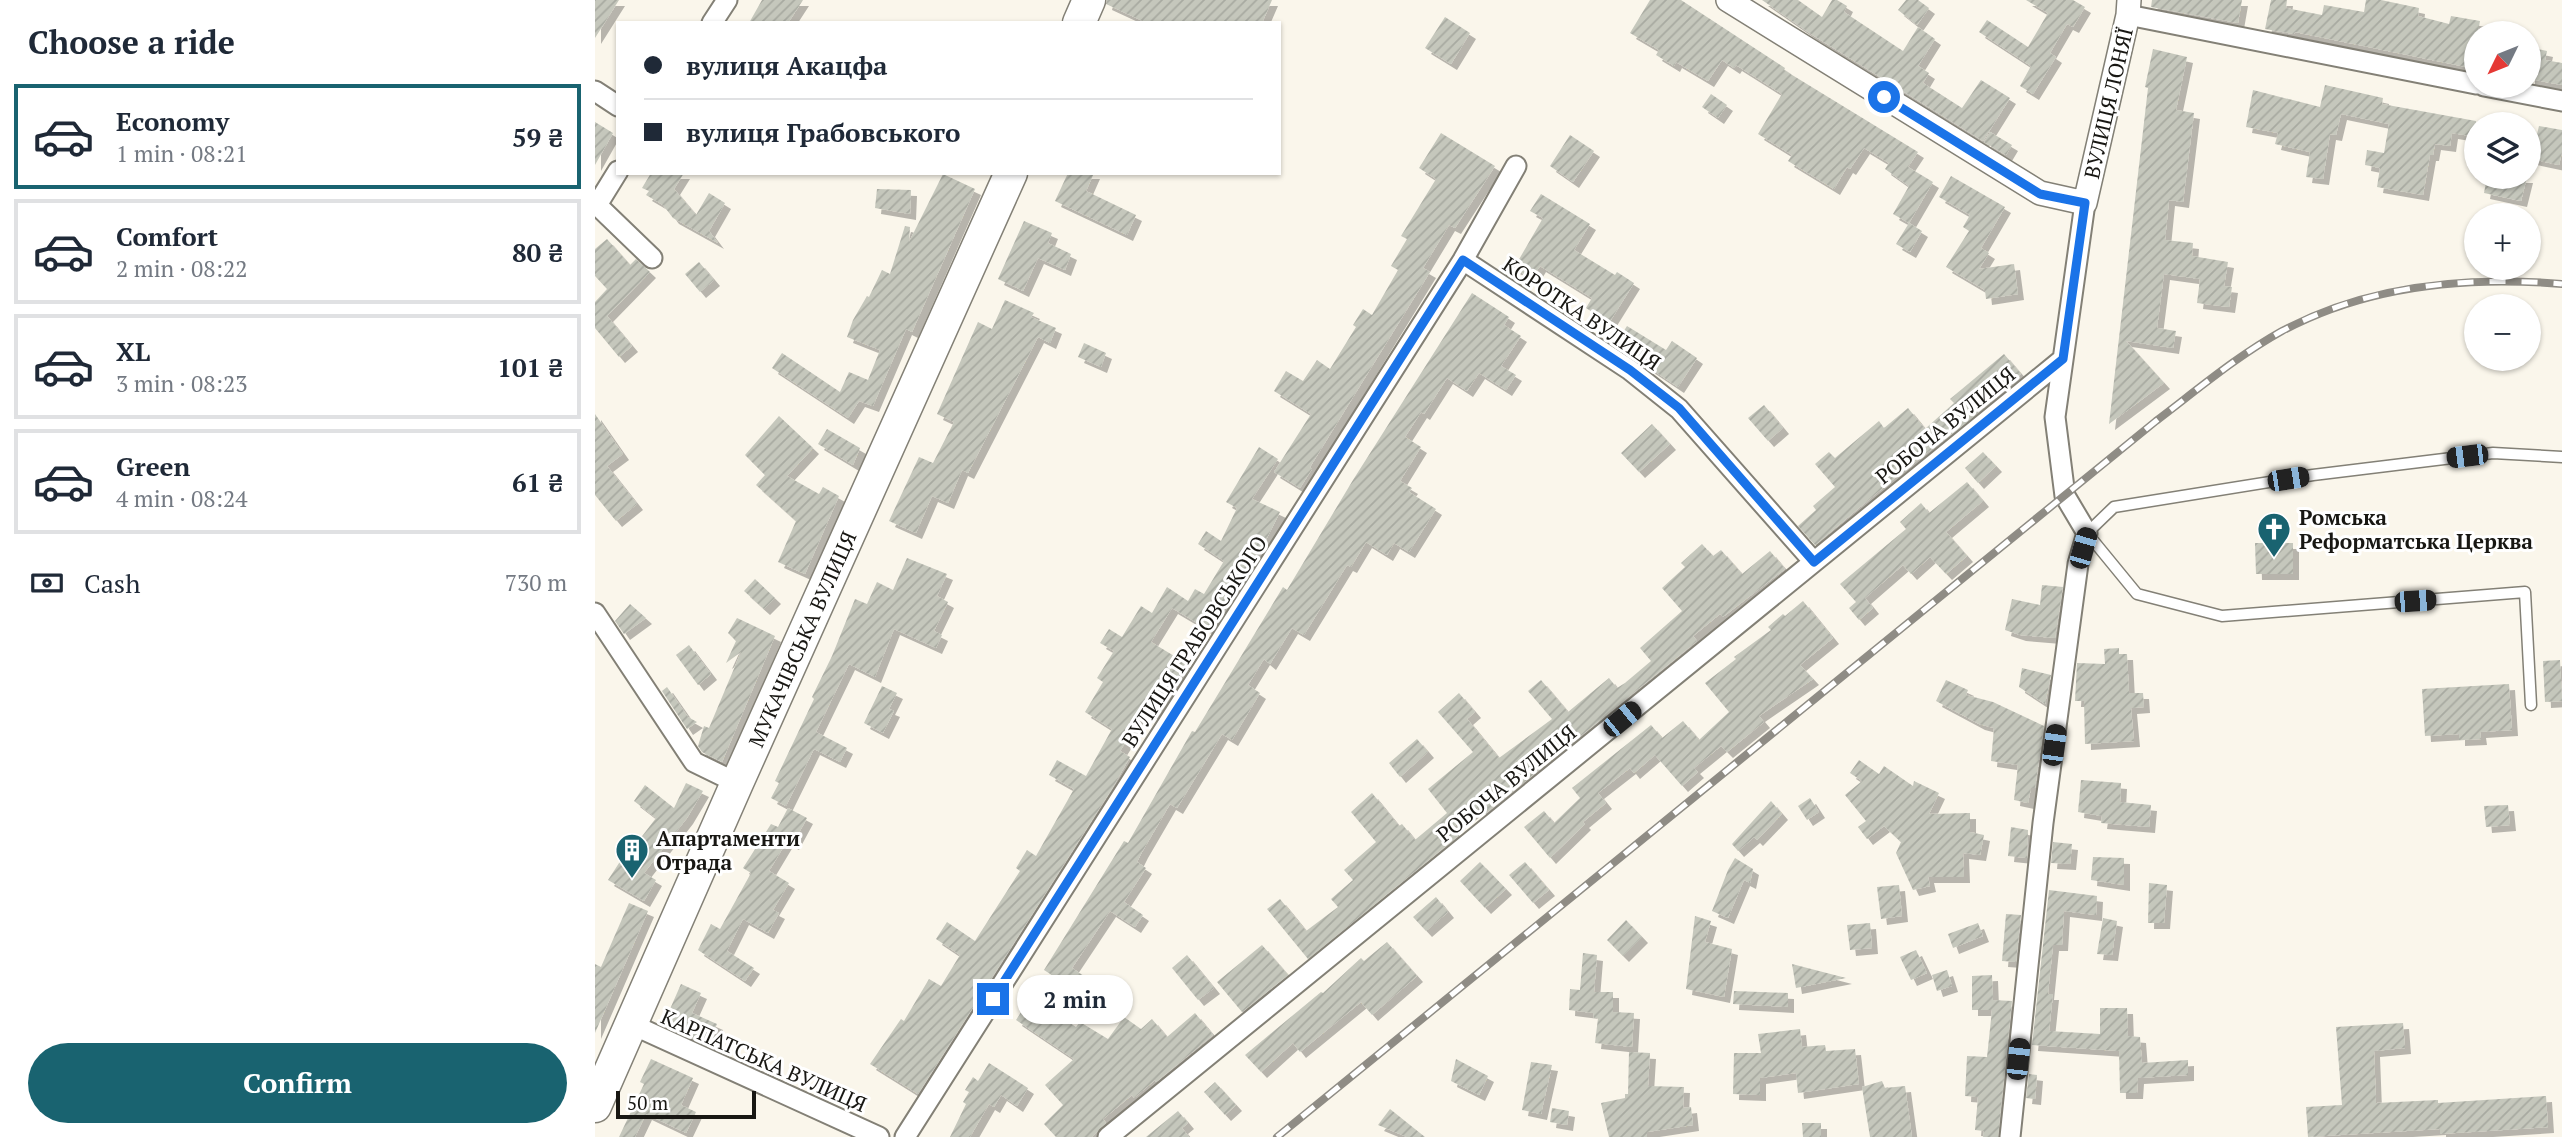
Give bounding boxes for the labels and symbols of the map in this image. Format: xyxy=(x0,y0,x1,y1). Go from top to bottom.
north arrow xyxy=(2464,21,2541,98)
street label: ВУЛИЦЯ ЛОНЯЇ xyxy=(2077,25,2139,181)
route start xyxy=(1868,81,1900,113)
street label: КОРОТКА ВУЛИЦЯ xyxy=(1498,250,1666,376)
street label: РОБОЧА ВУЛИЦЯ xyxy=(1869,360,2021,490)
car xyxy=(2445,443,2490,469)
car xyxy=(2266,465,2311,493)
place label: Ромська Реформатська Церква xyxy=(2299,503,2533,555)
church icon: Ромська Реформатська Церква xyxy=(2255,510,2293,559)
car xyxy=(2068,525,2099,571)
street label: МУКАЧІВСЬКА ВУЛИЦЯ xyxy=(742,527,862,751)
street label: ВУЛИЦЯ ГРАБОВСЬКОГО xyxy=(1115,530,1273,752)
car xyxy=(2394,589,2437,613)
car xyxy=(1600,698,1645,740)
street label: РОБОЧА ВУЛИЦЯ xyxy=(1430,718,1582,848)
car xyxy=(2041,723,2068,767)
place label: Апартаменти Отрада xyxy=(656,824,800,876)
building icon: Апартаменти Отрада xyxy=(613,831,651,880)
callout: 2 min xyxy=(1017,974,1133,1024)
route end xyxy=(977,983,1009,1015)
street label: КАРПАТСЬКА ВУЛИЦЯ xyxy=(657,1002,871,1118)
car xyxy=(2006,1037,2031,1081)
scale bar xyxy=(616,1088,756,1120)

